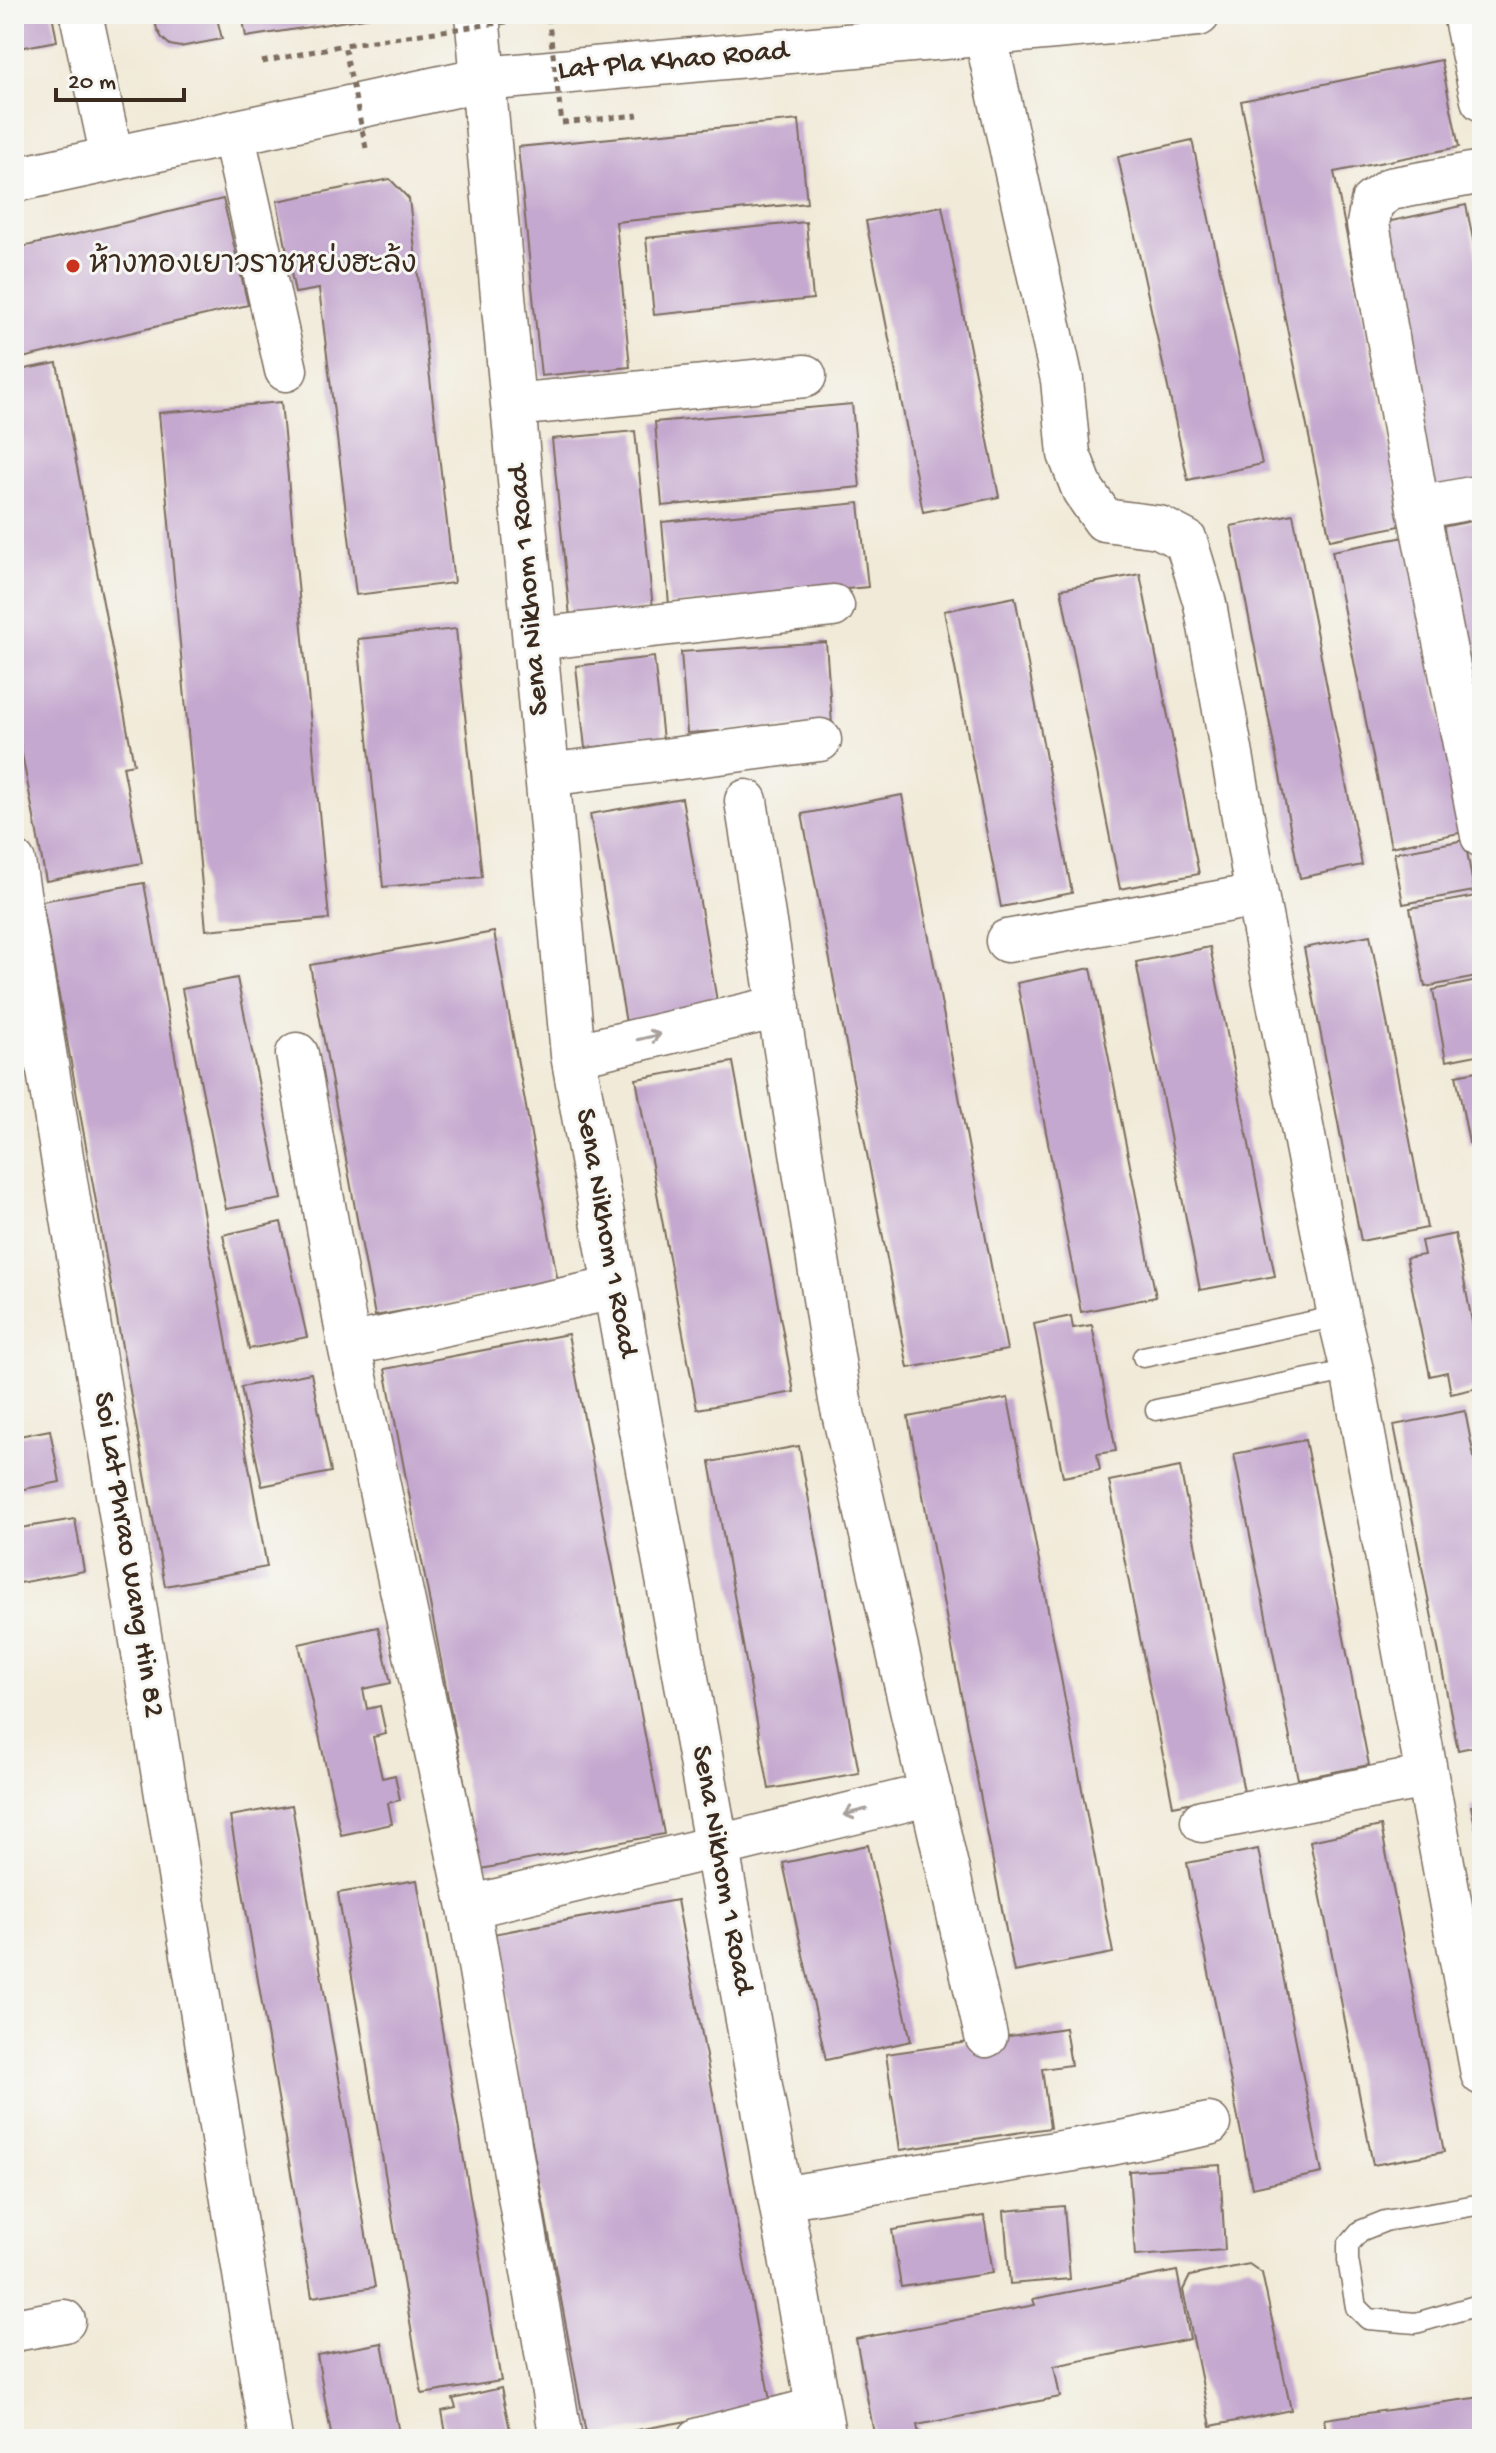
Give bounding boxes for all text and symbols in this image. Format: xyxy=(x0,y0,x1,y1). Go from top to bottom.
street label: Lat Pla Khao Road xyxy=(556,34,792,90)
scale bar xyxy=(56,52,184,102)
text: 20 m xyxy=(68,69,116,98)
place label: ห้างทองเยาวราชหย่งฮะล้ง xyxy=(89,242,417,284)
marker: ห้างทองเยาวราชหย่งฮะล้ง xyxy=(64,257,82,275)
street label: Sena Nikhom 1 Road xyxy=(501,461,558,717)
one-way arrow xyxy=(635,1029,661,1044)
street label: Sena Nikhom 1 Road xyxy=(566,1106,645,1362)
street label: Soi Lat Phrao Wang Hin 82 xyxy=(84,1390,170,1720)
street label: Sena Nikhom 1 Road xyxy=(682,1743,761,1999)
one-way arrow xyxy=(842,1806,868,1821)

